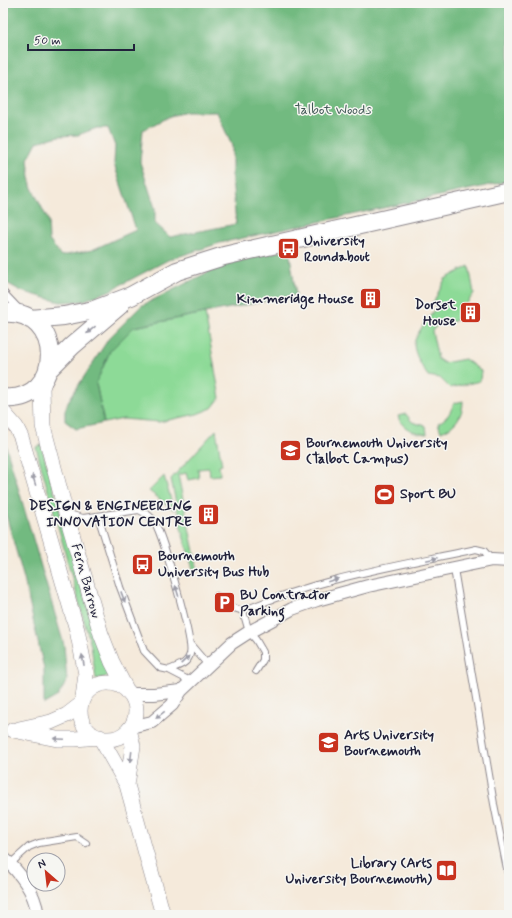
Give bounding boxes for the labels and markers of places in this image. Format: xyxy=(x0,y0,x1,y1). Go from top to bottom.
place label: University Roundabout xyxy=(304,232,371,266)
bus stop icon: University Roundabout xyxy=(276,236,302,262)
building icon: Kimmeridge House xyxy=(357,286,383,312)
place label: Kimmeridge House xyxy=(237,290,354,310)
place label: Dorset House xyxy=(415,296,457,330)
building icon: Dorset House xyxy=(458,300,484,326)
place label: Bournemouth University (Talbot Campus) xyxy=(306,434,448,468)
school or university icon: Bournemouth University (Talbot Campus) xyxy=(278,438,304,464)
sports icon: Sport BU xyxy=(372,481,398,507)
place label: Sport BU xyxy=(400,485,456,503)
place label: DESIGN & ENGINEERING INNOVATION CENTRE xyxy=(29,497,192,531)
building icon: DESIGN & ENGINEERING INNOVATION CENTRE xyxy=(195,501,221,527)
place label: Bournemouth University Bus Hub xyxy=(158,547,269,581)
bus stop icon: Bournemouth University Bus Hub xyxy=(129,551,155,577)
place label: BU Contractor Parking xyxy=(240,586,331,623)
parking icon: BU Contractor Parking xyxy=(211,590,237,616)
place label: Arts University Bournemouth xyxy=(344,726,435,760)
school or university icon: Arts University Bournemouth xyxy=(316,730,342,756)
place label: Library (Arts University Bournemouth) xyxy=(286,854,432,888)
library icon: Library (Arts University Bournemouth) xyxy=(434,858,460,884)

